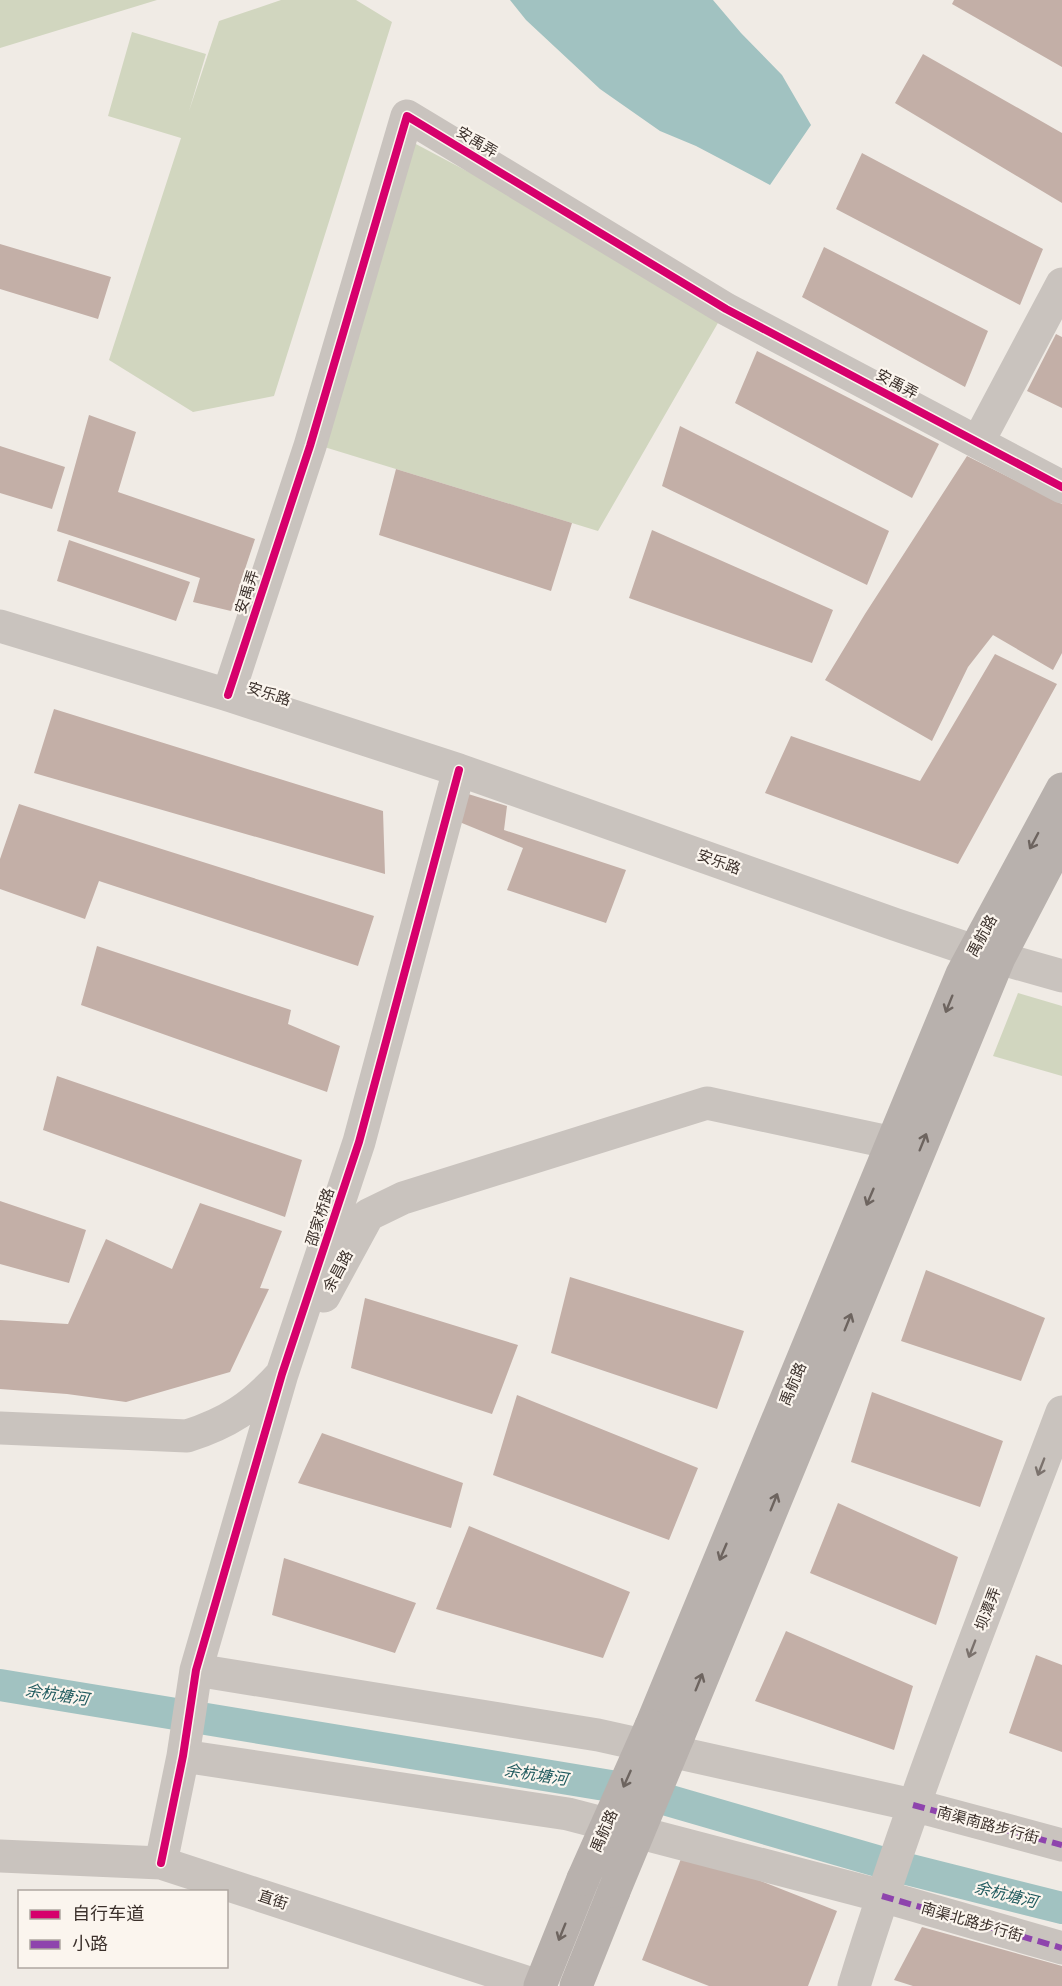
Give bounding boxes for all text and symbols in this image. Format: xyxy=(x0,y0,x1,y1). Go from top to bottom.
street label: 安禹弄 xyxy=(453,123,501,161)
street label: 安禹弄 xyxy=(873,365,921,403)
street label: 安禹弄 xyxy=(231,568,263,616)
street label: 安乐路 xyxy=(245,678,293,710)
one-way arrow xyxy=(1028,832,1040,849)
street label: 安乐路 xyxy=(695,846,743,878)
street label: 禹航路 xyxy=(963,912,1001,960)
one-way arrow xyxy=(943,994,954,1013)
one-way arrow xyxy=(918,1133,929,1152)
street label: 邵家桥路 xyxy=(302,1186,338,1248)
one-way arrow xyxy=(864,1188,875,1206)
street label: 余昌路 xyxy=(319,1247,357,1295)
one-way arrow xyxy=(843,1313,854,1332)
street label: 禹航路 xyxy=(776,1360,810,1408)
one-way arrow xyxy=(1035,1457,1046,1476)
one-way arrow xyxy=(769,1494,780,1512)
one-way arrow xyxy=(717,1542,728,1561)
street label: 坝潭弄 xyxy=(972,1585,1004,1633)
one-way arrow xyxy=(966,1639,977,1658)
one-way arrow xyxy=(695,1674,706,1692)
water label: 余杭塘河 xyxy=(24,1680,93,1709)
water label: 余杭塘河 xyxy=(503,1760,572,1789)
one-way arrow xyxy=(621,1770,632,1788)
street label: 南渠南路步行街 xyxy=(935,1803,1041,1847)
street label: 禹航路 xyxy=(587,1807,621,1855)
water label: 余杭塘河 xyxy=(973,1878,1042,1912)
street label: 直街 xyxy=(256,1887,290,1913)
legend xyxy=(18,1890,228,1968)
street label: 南渠北路步行街 xyxy=(919,1899,1025,1945)
text: 自行车道 xyxy=(72,1903,144,1925)
one-way arrow xyxy=(555,1923,566,1941)
text: 小路 xyxy=(72,1933,108,1955)

